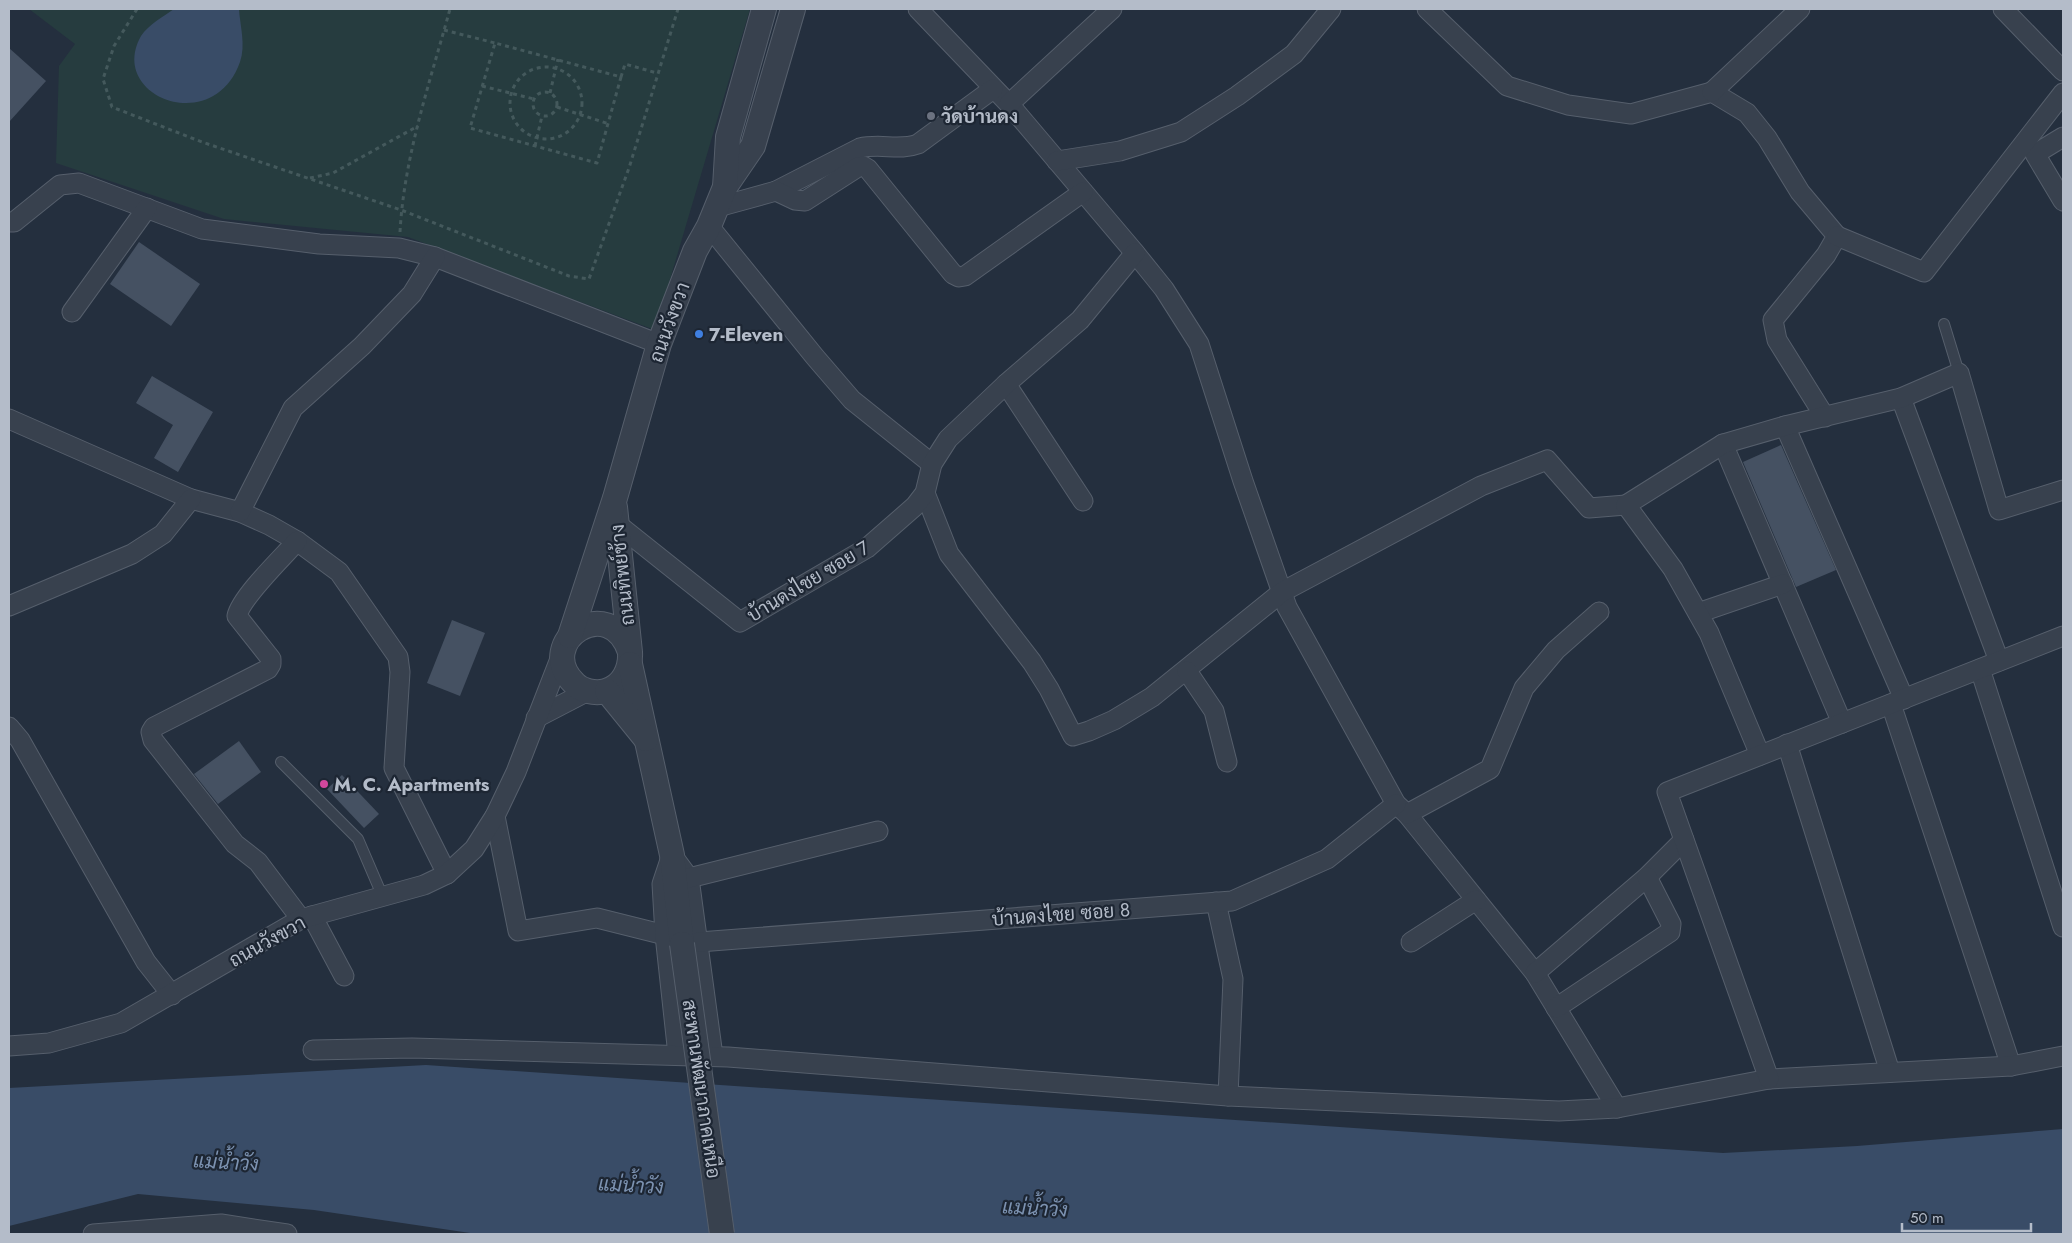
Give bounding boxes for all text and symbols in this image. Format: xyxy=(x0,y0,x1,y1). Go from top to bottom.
place label: วัดบ้านดง xyxy=(941,103,1018,130)
marker: วัดบ้านดง xyxy=(925,110,937,122)
street label: ถนนวังขวา xyxy=(642,278,696,366)
place label: 7-Eleven xyxy=(709,321,783,348)
marker: 7-Eleven xyxy=(693,328,705,340)
street label: ถนนทิพย์ช้าง xyxy=(604,523,641,627)
street label: บ้านดงไชย ซอย 7 xyxy=(742,534,875,629)
place label: M. C. Apartments xyxy=(334,771,490,798)
marker: M. C. Apartments xyxy=(318,778,330,790)
street label: บ้านดงไชย ซอย 8 xyxy=(991,896,1131,933)
street label: ถนนวังขวา xyxy=(224,909,310,974)
street label: สะพานพัฒนาภาคเหนือ xyxy=(676,998,727,1180)
water label: แม่น้ำวัง xyxy=(192,1142,260,1179)
water label: แม่น้ำวัง xyxy=(597,1165,665,1202)
water label: แม่น้ำวัง xyxy=(1001,1188,1069,1225)
scale bar xyxy=(1902,1200,2031,1232)
text: 50 m xyxy=(1910,1207,1944,1229)

